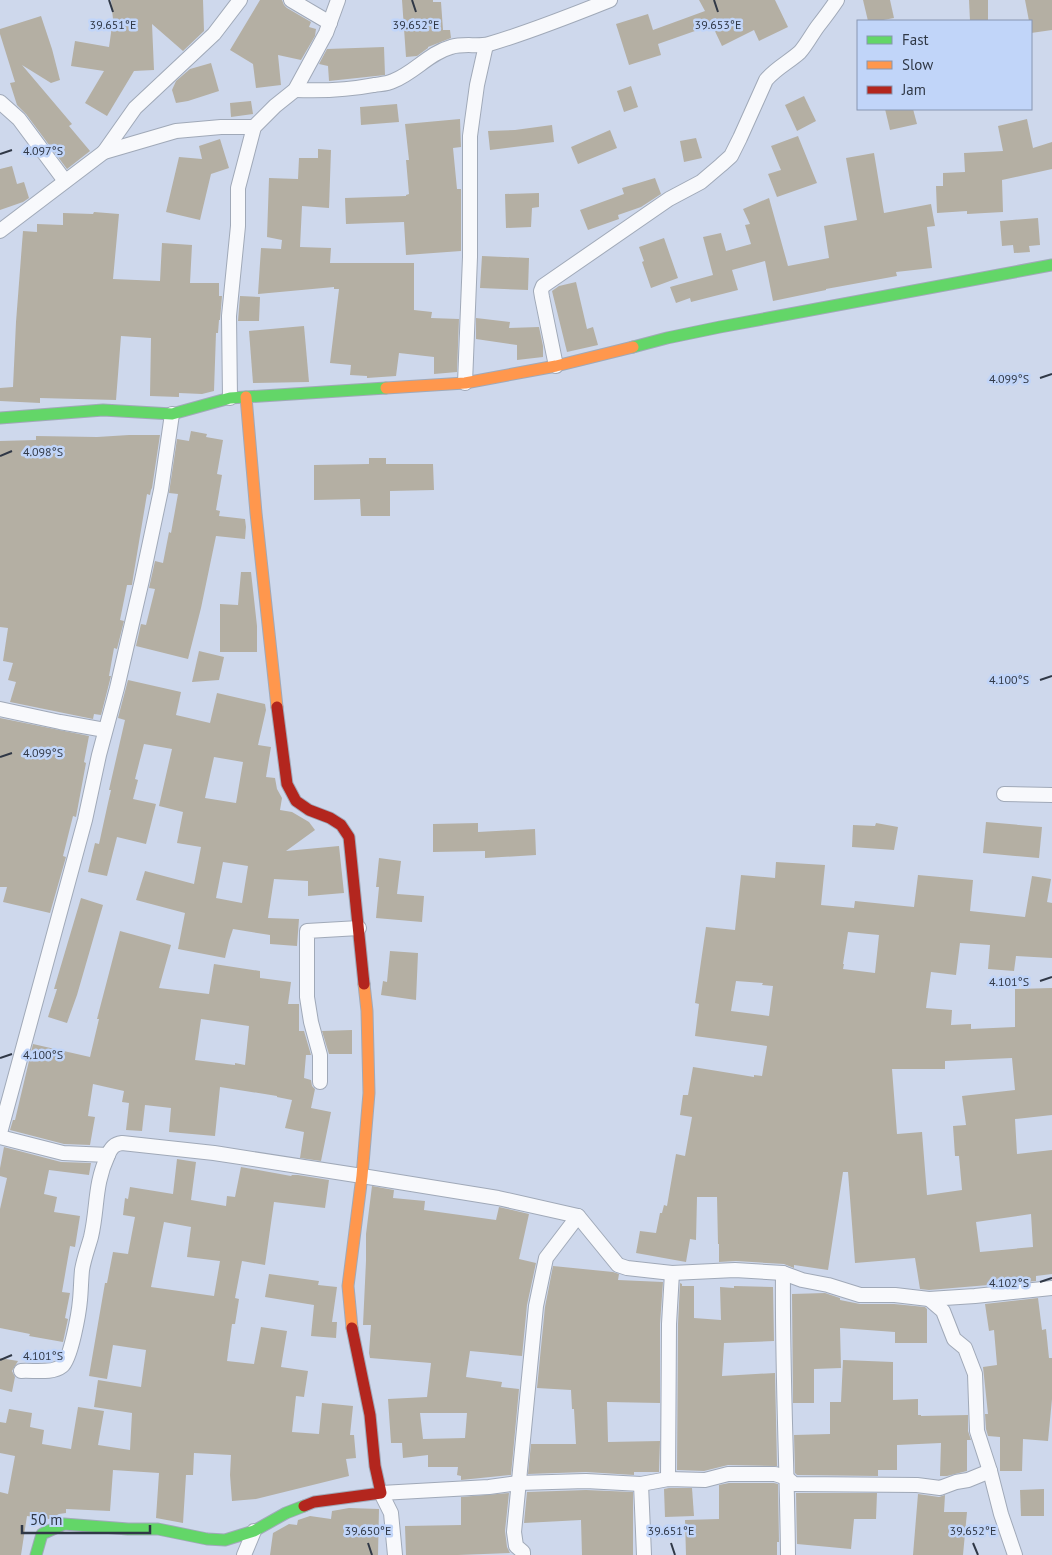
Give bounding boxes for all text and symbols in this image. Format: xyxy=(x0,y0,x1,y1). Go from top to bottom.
text: 39.651°E xyxy=(90,17,136,32)
text: 39.652°E xyxy=(393,17,439,32)
text: 39.653°E xyxy=(695,17,741,32)
legend xyxy=(857,20,1032,110)
text: Fast xyxy=(902,30,929,49)
text: Slow xyxy=(902,55,933,74)
text: Jam xyxy=(901,80,926,99)
text: 4.097°S xyxy=(23,143,63,158)
text: 4.099°S xyxy=(989,371,1029,386)
text: 4.098°S xyxy=(23,444,63,459)
text: 4.100°S xyxy=(989,672,1029,687)
text: 4.099°S xyxy=(23,745,63,760)
text: 4.101°S xyxy=(989,974,1029,989)
text: 4.100°S xyxy=(23,1047,63,1062)
text: 4.102°S xyxy=(989,1275,1029,1290)
text: 4.101°S xyxy=(23,1348,63,1363)
scale bar xyxy=(22,1502,150,1534)
text: 50 m xyxy=(30,1510,63,1529)
text: 39.650°E xyxy=(345,1523,391,1538)
text: 39.651°E xyxy=(648,1523,694,1538)
text: 39.652°E xyxy=(950,1523,996,1538)

